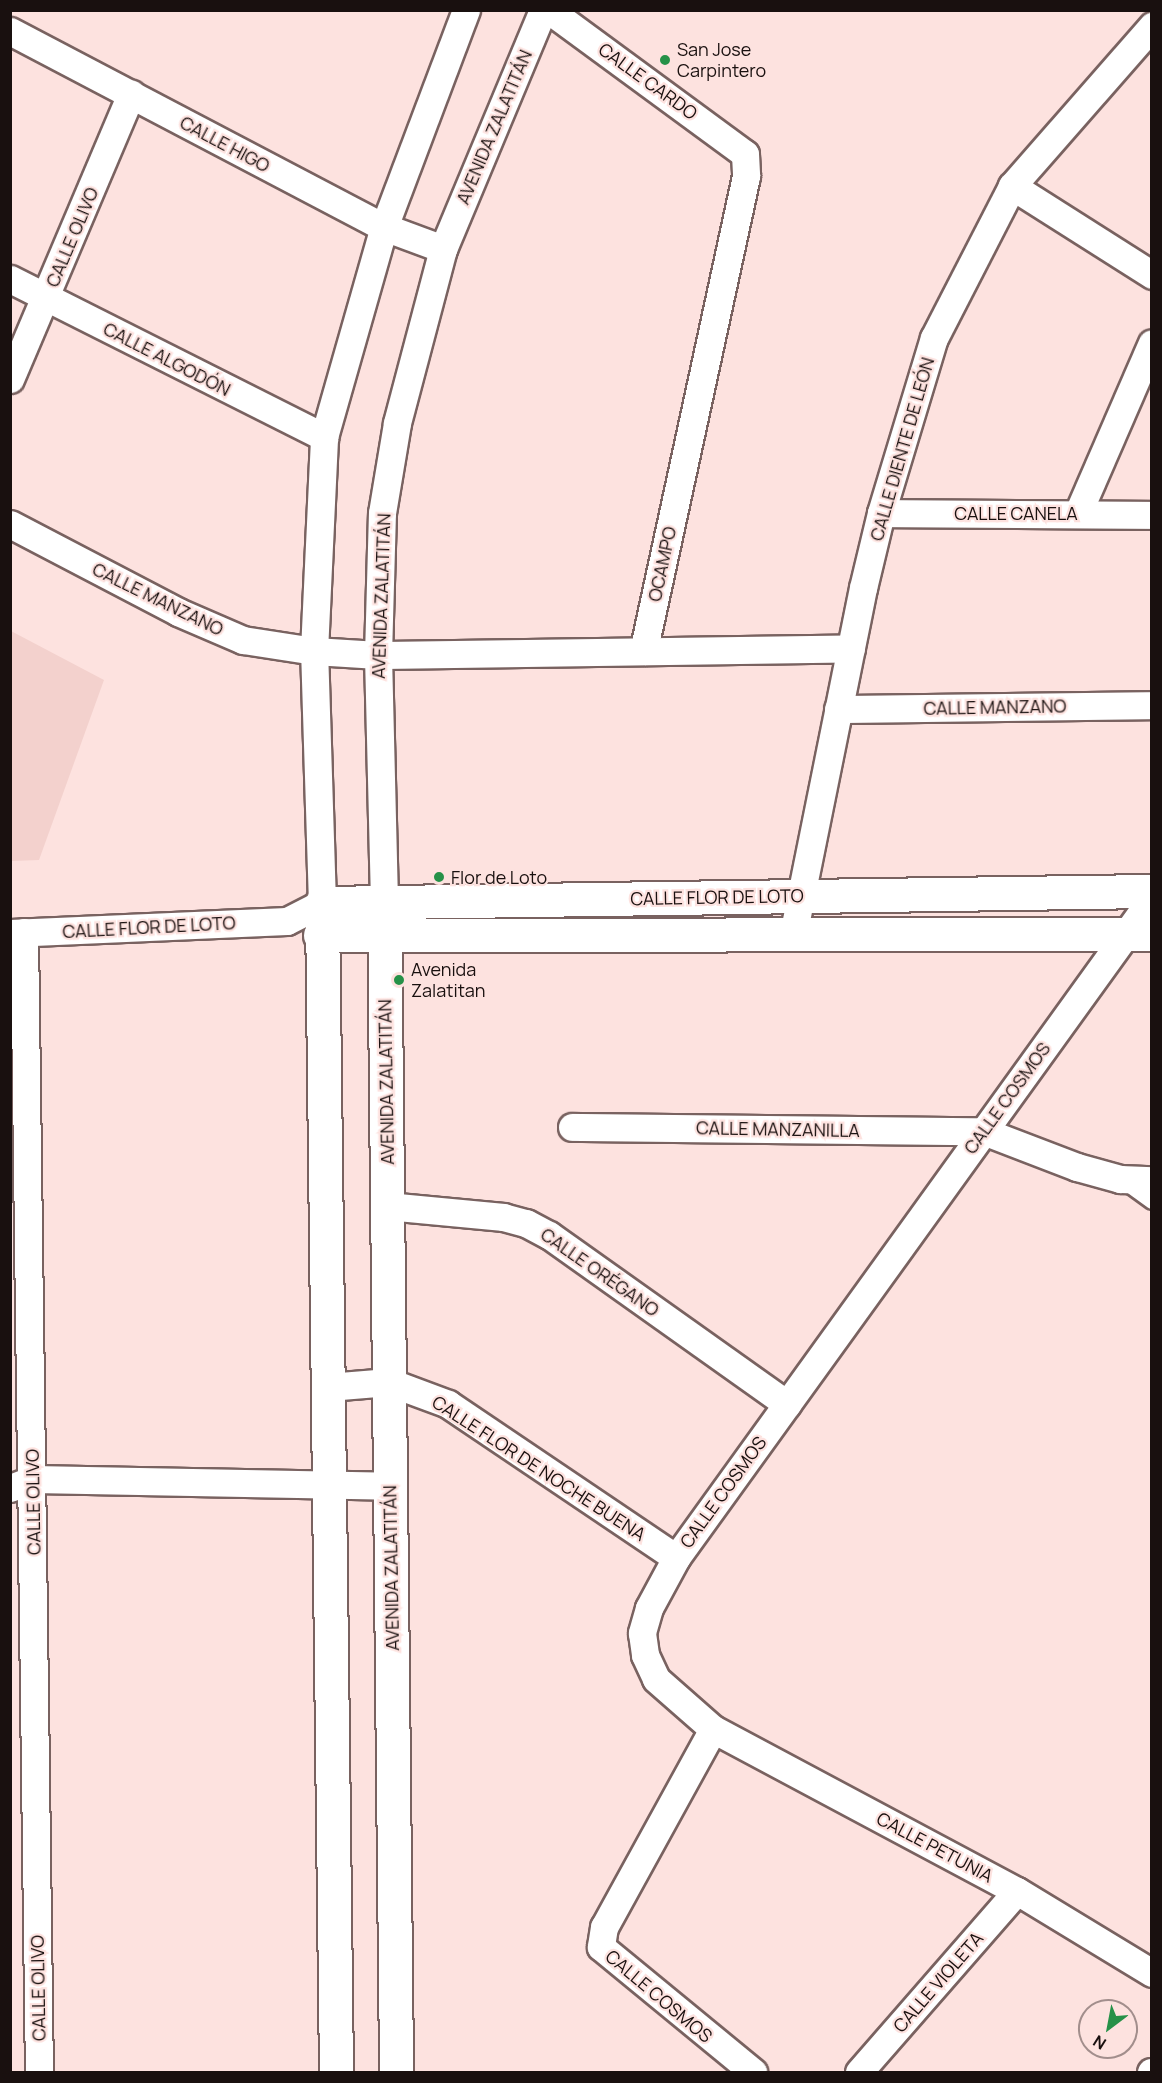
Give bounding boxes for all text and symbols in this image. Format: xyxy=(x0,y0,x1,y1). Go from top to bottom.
street label: CALLE CARDO xyxy=(595,38,701,124)
place label: San Jose Carpintero xyxy=(677,39,766,82)
street label: AVENIDA ZALATITÁN xyxy=(452,47,536,207)
marker: San Jose Carpintero xyxy=(658,53,672,67)
street label: CALLE HIGO xyxy=(176,111,274,177)
street label: CALLE OLIVO xyxy=(41,184,103,290)
street label: CALLE ALGODÓN xyxy=(100,318,234,400)
street label: CALLE DIENTE DE LEÓN xyxy=(865,355,939,543)
street label: CALLE CANELA xyxy=(954,502,1078,524)
street label: AVENIDA ZALATITÁN xyxy=(367,513,395,679)
street label: OCAMPO xyxy=(644,525,680,603)
street label: CALLE MANZANO xyxy=(89,558,227,640)
street label: CALLE MANZANO xyxy=(923,695,1067,719)
place label: Flor de Loto xyxy=(451,866,547,888)
marker: Flor de Loto xyxy=(432,870,446,884)
street label: CALLE FLOR DE LOTO xyxy=(630,885,804,909)
street label: CALLE FLOR DE LOTO xyxy=(62,912,236,942)
place label: Avenida Zalatitan xyxy=(411,959,486,1002)
marker: Avenida Zalatitan xyxy=(392,973,406,987)
street label: AVENIDA ZALATITÁN xyxy=(374,999,398,1165)
street label: CALLE COSMOS xyxy=(959,1038,1055,1158)
street label: CALLE MANZANILLA xyxy=(696,1117,860,1141)
street label: CALLE ORÉGANO xyxy=(537,1223,663,1321)
street label: CALLE FLOR DE NOCHE BUENA xyxy=(428,1391,650,1545)
street label: CALLE COSMOS xyxy=(675,1432,771,1552)
street label: CALLE OLIVO xyxy=(21,1449,45,1555)
street label: AVENIDA ZALATITÁN xyxy=(379,1485,403,1651)
street label: CALLE PETUNIA xyxy=(873,1807,997,1887)
street label: CALLE VIOLETA xyxy=(889,1928,987,2036)
street label: CALLE OLIVO xyxy=(26,1935,50,2041)
street label: CALLE COSMOS xyxy=(601,1945,717,2047)
north arrow xyxy=(1078,1999,1138,2059)
text: N xyxy=(1089,2030,1110,2055)

